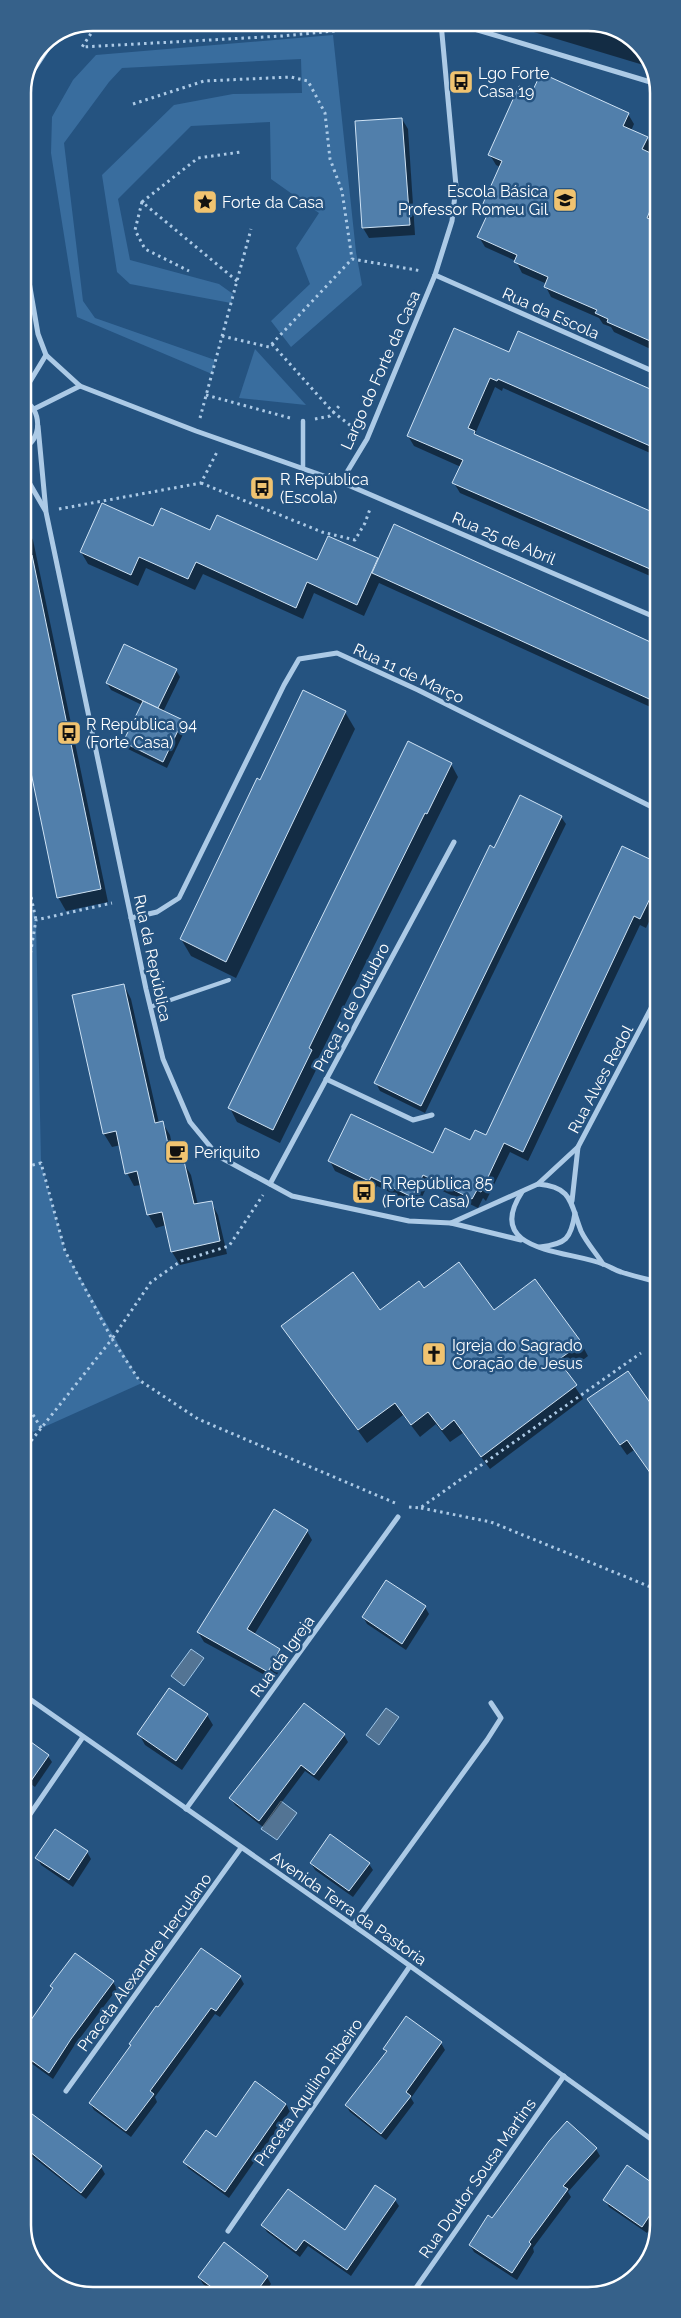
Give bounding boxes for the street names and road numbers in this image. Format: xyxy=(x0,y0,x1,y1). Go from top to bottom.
street label: Rua da Escola xyxy=(499,284,602,343)
street label: Largo do Forte da Casa xyxy=(337,288,424,453)
street label: Rua 25 de Abril xyxy=(449,508,559,569)
street label: Rua 11 de Março xyxy=(350,639,467,707)
street label: Rua da República xyxy=(130,893,175,1023)
street label: Praça 5 de Outubro xyxy=(309,940,393,1075)
street label: Rua Alves Redol xyxy=(564,1021,637,1137)
street label: Rua da Igreja xyxy=(246,1612,318,1701)
street label: Avenida Terra da Pastoria xyxy=(267,1847,430,1970)
street label: Praceta Alexandre Herculano xyxy=(73,1869,215,2055)
street label: Praceta Aquilino Ribeiro xyxy=(250,2015,367,2170)
street label: Rua Doutor Sousa Martins xyxy=(415,2095,540,2262)

